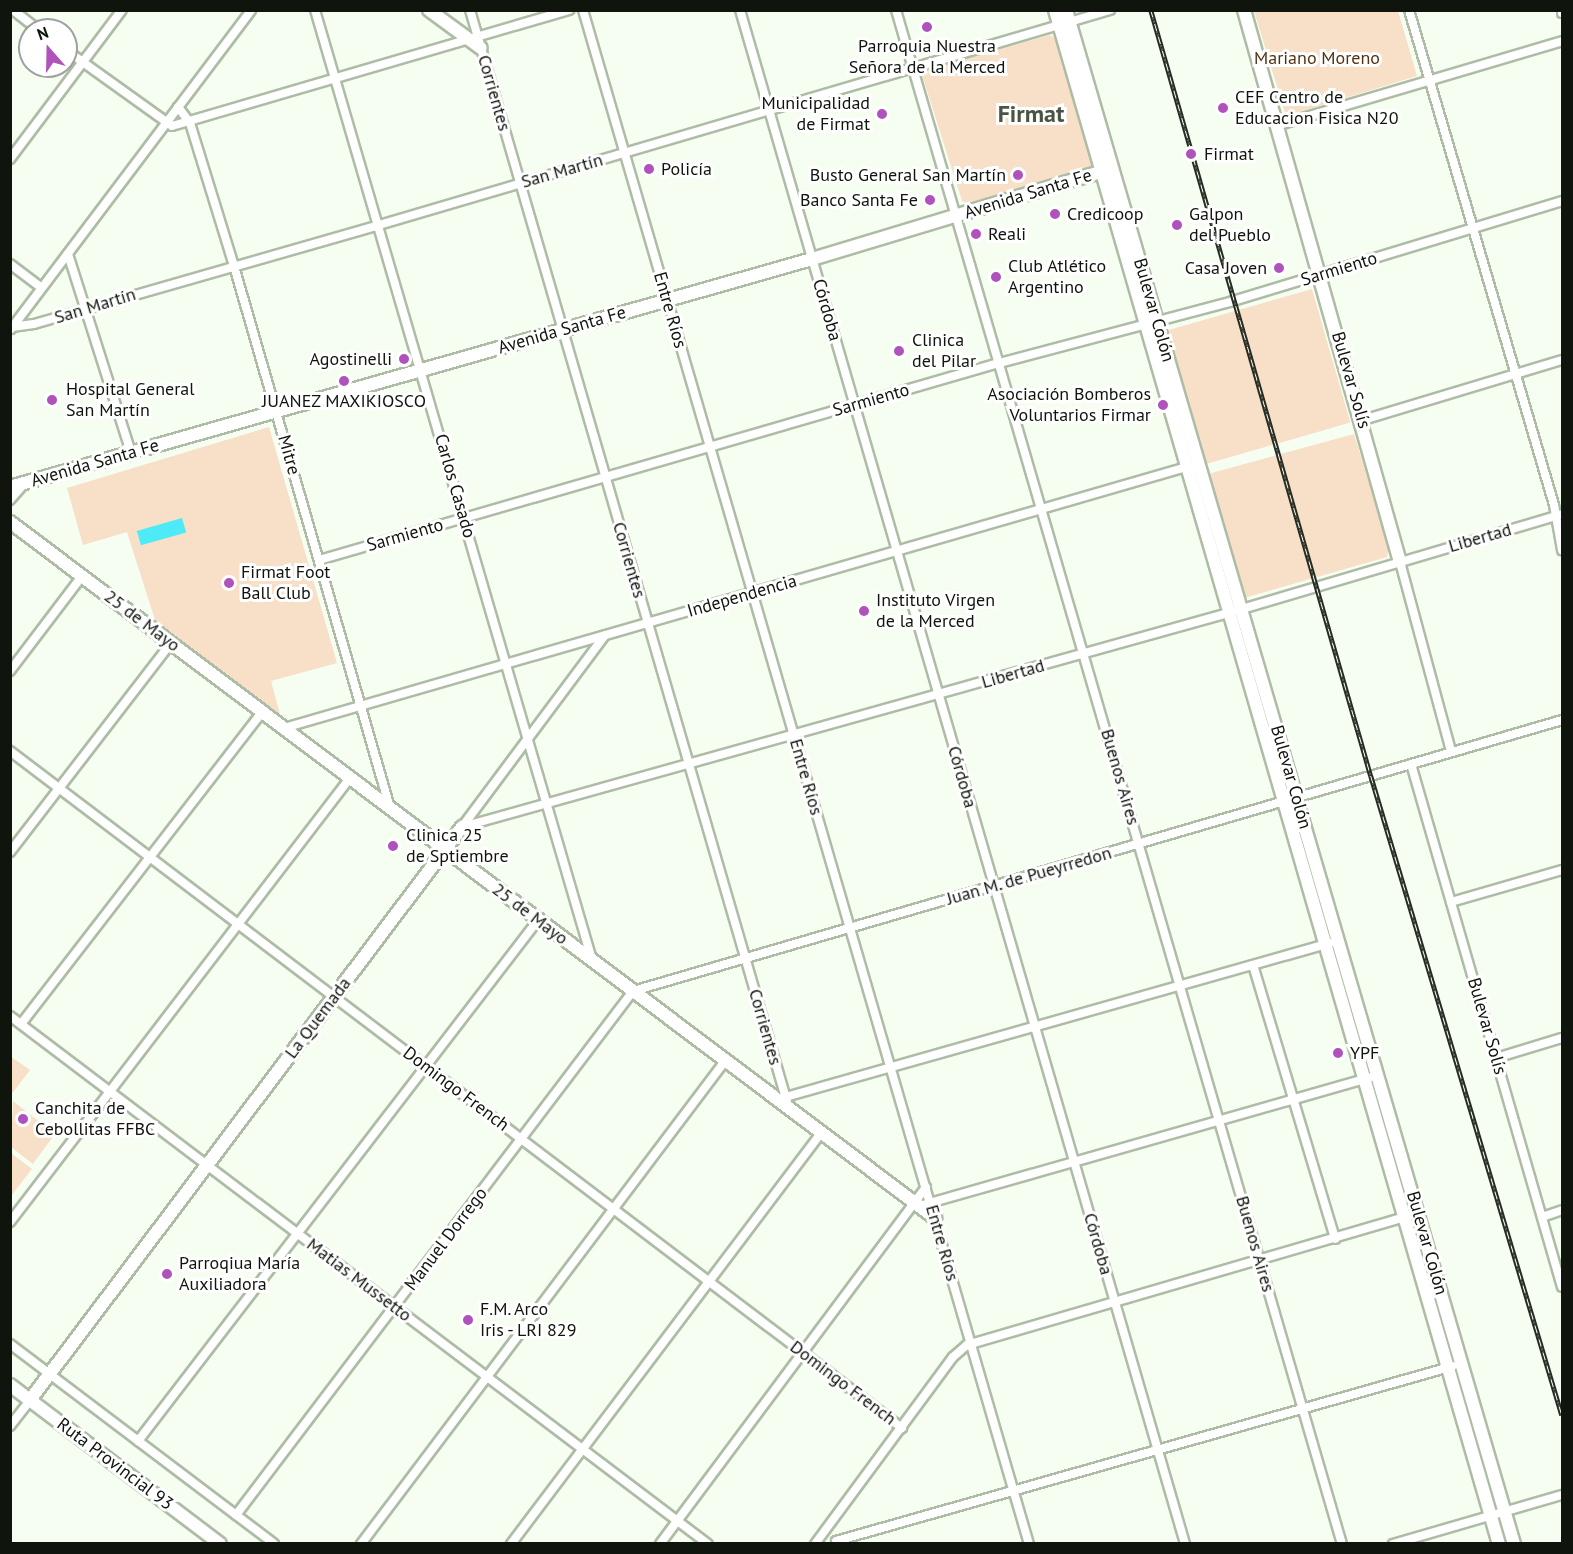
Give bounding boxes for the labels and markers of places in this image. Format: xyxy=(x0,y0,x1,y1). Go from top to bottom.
marker: Parroquia Nuestra Señora de la Merced xyxy=(920,20,934,34)
place label: Parroquia Nuestra Señora de la Merced xyxy=(849,36,1005,78)
place label: CEF Centro de Educacion Fisica N20 xyxy=(1235,87,1398,130)
place label: Municipalidad de Firmat xyxy=(761,93,870,136)
marker: CEF Centro de Educacion Fisica N20 xyxy=(1216,101,1230,115)
marker: Municipalidad de Firmat xyxy=(875,107,889,121)
place label: Firmat xyxy=(1204,143,1254,165)
marker: Firmat xyxy=(1182,145,1200,163)
place label: Policía xyxy=(661,158,712,180)
marker: Policía xyxy=(642,162,656,176)
place label: Busto General San Martín xyxy=(810,164,1006,186)
marker: Busto General San Martín xyxy=(1011,168,1025,182)
place label: Banco Santa Fe xyxy=(800,189,918,211)
marker: Banco Santa Fe xyxy=(923,193,937,207)
place label: Credicoop xyxy=(1067,203,1143,225)
place label: Galpon del Pueblo xyxy=(1189,204,1271,246)
marker: Credicoop xyxy=(1048,207,1062,221)
marker: Galpon del Pueblo xyxy=(1170,218,1184,232)
place label: Reali xyxy=(988,223,1026,245)
marker: Reali xyxy=(969,227,983,241)
place label: Club Atlético Argentino xyxy=(1008,256,1107,298)
place label: Casa Joven xyxy=(1185,257,1267,279)
marker: Casa Joven xyxy=(1272,261,1286,275)
marker: Club Atlético Argentino xyxy=(989,270,1003,284)
place label: Clinica del Pilar xyxy=(912,330,976,372)
marker: Clinica del Pilar xyxy=(890,342,908,360)
place label: Agostinelli xyxy=(310,348,392,370)
marker: Agostinelli xyxy=(397,352,411,366)
marker: JUANEZ MAXIKIOSCO xyxy=(337,374,351,388)
place label: Hospital General San Martín xyxy=(66,379,194,422)
place label: Asociación Bomberos Voluntarios Firmar xyxy=(987,384,1151,426)
place label: JUANEZ MAXIKIOSCO xyxy=(262,390,426,412)
marker: Hospital General San Martín xyxy=(43,391,61,409)
marker: Asociación Bomberos Voluntarios Firmar xyxy=(1156,398,1170,412)
place label: Firmat Foot Ball Club xyxy=(241,562,330,604)
marker: Firmat Foot Ball Club xyxy=(222,576,236,590)
place label: Instituto Virgen de la Merced xyxy=(876,590,996,632)
marker: Instituto Virgen de la Merced xyxy=(857,604,871,618)
place label: Clinica 25 de Sptiembre xyxy=(406,825,509,868)
marker: Clinica 25 de Sptiembre xyxy=(384,837,402,855)
place label: YPF xyxy=(1350,1042,1379,1064)
marker: YPF xyxy=(1331,1046,1345,1060)
place label: Canchita de Cebollitas FFBC xyxy=(35,1098,155,1140)
marker: Canchita de Cebollitas FFBC xyxy=(16,1112,30,1126)
place label: Parroqiua María Auxiliadora xyxy=(179,1253,300,1296)
marker: Parroqiua María Auxiliadora xyxy=(160,1267,174,1281)
place label: F.M. Arco Iris - LRI 829 xyxy=(480,1299,579,1342)
marker: F.M. Arco Iris - LRI 829 xyxy=(461,1313,475,1327)

